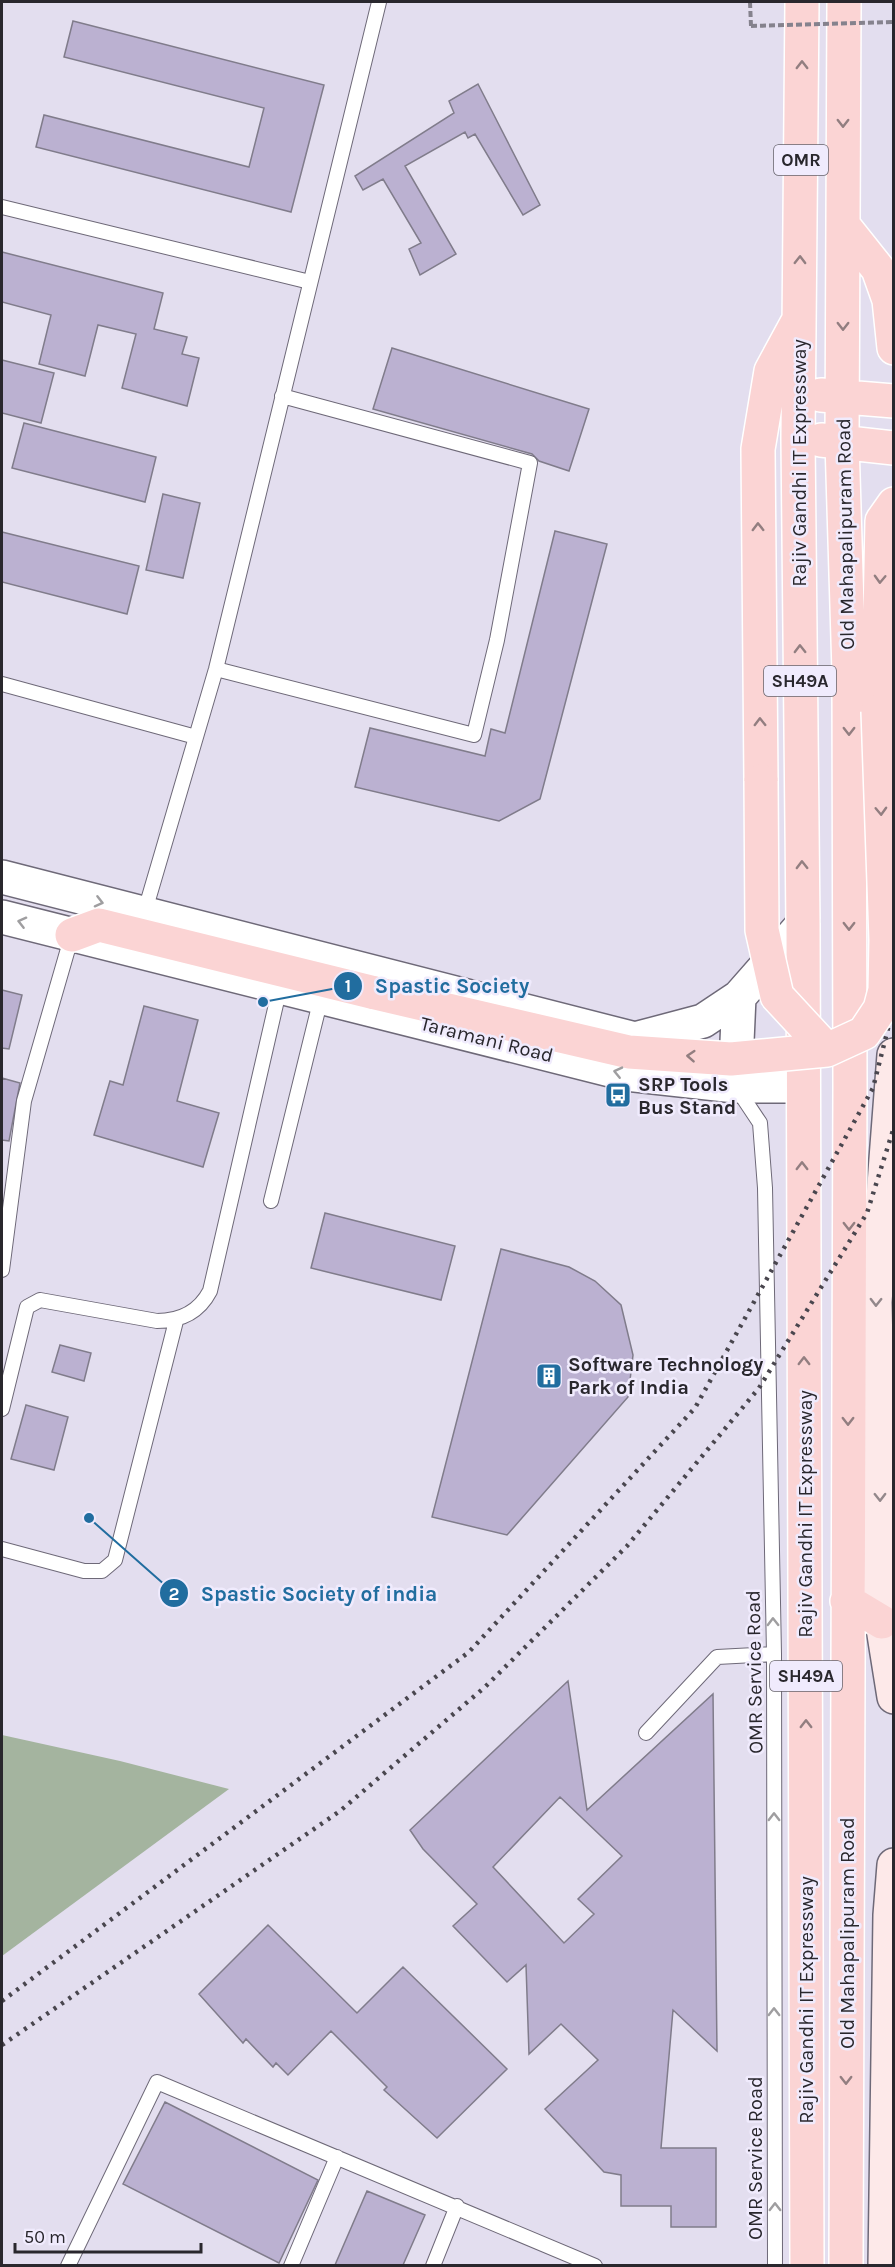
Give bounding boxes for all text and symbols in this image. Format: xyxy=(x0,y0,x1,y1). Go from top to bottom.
one-way arrow xyxy=(796,61,808,70)
one-way arrow xyxy=(837,118,849,127)
road number: OMR xyxy=(774,145,828,175)
one-way arrow xyxy=(793,256,806,265)
one-way arrow xyxy=(837,321,849,330)
street label: Rajiv Gandhi IT Expressway xyxy=(788,339,811,587)
street label: Old Mahapalipuram Road xyxy=(832,418,859,650)
one-way arrow xyxy=(752,523,765,532)
one-way arrow xyxy=(873,575,886,584)
one-way arrow xyxy=(794,645,806,654)
road number: SH49A xyxy=(764,666,836,696)
one-way arrow xyxy=(754,718,766,727)
one-way arrow xyxy=(843,726,855,735)
one-way arrow xyxy=(875,807,888,816)
one-way arrow xyxy=(796,861,808,870)
one-way arrow xyxy=(94,895,104,908)
one-way arrow xyxy=(17,917,27,930)
one-way arrow xyxy=(843,921,855,930)
callout: Spastic Society xyxy=(333,967,542,1006)
text: Spastic Society xyxy=(375,974,530,998)
text: 1 xyxy=(345,975,351,997)
street label: Taramani Road xyxy=(418,1012,556,1067)
one-way arrow xyxy=(686,1050,695,1063)
one-way arrow xyxy=(613,1066,623,1079)
place label: SRP Tools Bus Stand xyxy=(638,1073,736,1119)
bus stop icon: SRP Tools Bus Stand xyxy=(603,1080,633,1110)
one-way arrow xyxy=(796,1162,808,1171)
one-way arrow xyxy=(843,1221,855,1230)
one-way arrow xyxy=(870,1297,882,1306)
place label: Software Technology Park of India xyxy=(568,1353,763,1399)
one-way arrow xyxy=(798,1357,810,1366)
building icon: Software Technology Park of India xyxy=(534,1361,564,1391)
street label: Rajiv Gandhi IT Expressway xyxy=(794,1390,817,1638)
one-way arrow xyxy=(842,1416,854,1425)
one-way arrow xyxy=(873,1492,886,1501)
callout: Spastic Society of india xyxy=(159,1574,450,1613)
text: Spastic Society of india xyxy=(201,1582,437,1606)
text: 2 xyxy=(169,1583,179,1605)
street label: OMR Service Road xyxy=(742,1590,767,1754)
one-way arrow xyxy=(767,1618,779,1627)
road number: SH49A xyxy=(770,1661,842,1691)
one-way arrow xyxy=(800,1720,812,1729)
one-way arrow xyxy=(768,1813,780,1822)
street label: Old Mahapalipuram Road xyxy=(836,1817,859,2049)
street label: Rajiv Gandhi IT Expressway xyxy=(795,1876,818,2124)
one-way arrow xyxy=(768,2008,781,2017)
one-way arrow xyxy=(840,2075,853,2084)
street label: OMR Service Road xyxy=(744,2076,767,2240)
one-way arrow xyxy=(769,2203,781,2212)
scale bar xyxy=(15,2216,201,2254)
text: 50 m xyxy=(24,2226,66,2248)

